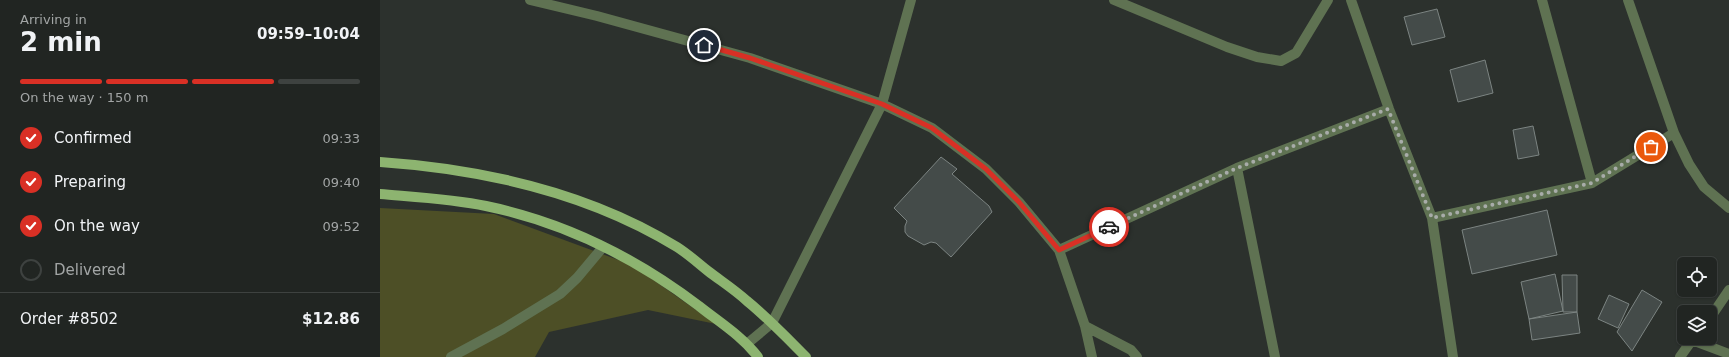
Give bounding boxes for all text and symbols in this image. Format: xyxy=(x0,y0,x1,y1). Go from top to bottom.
text: Arriving in xyxy=(20,12,87,27)
text: 09:59–10:04 xyxy=(257,25,360,43)
text: 2 min xyxy=(20,27,102,57)
pin xyxy=(687,28,721,62)
icon: home xyxy=(693,34,715,56)
text: On the way · 150 m xyxy=(20,90,148,105)
icon: check xyxy=(20,127,42,149)
text: Confirmed xyxy=(54,129,132,147)
pin xyxy=(1634,130,1668,164)
text: 09:33 xyxy=(323,131,360,146)
icon: bag xyxy=(1640,136,1662,158)
icon: check xyxy=(20,171,42,193)
text: Preparing xyxy=(54,173,126,191)
text: 09:40 xyxy=(323,175,360,190)
courier xyxy=(1089,207,1129,247)
icon: check xyxy=(20,215,42,237)
icon: car xyxy=(1098,216,1120,238)
text: On the way xyxy=(54,217,140,235)
text: 09:52 xyxy=(323,219,360,234)
map controls xyxy=(1677,257,1717,345)
button: locate xyxy=(1677,257,1717,297)
text: Delivered xyxy=(54,261,126,279)
button: layers xyxy=(1677,305,1717,345)
text: Order #8502 xyxy=(20,310,118,328)
text: $12.86 xyxy=(302,310,360,328)

